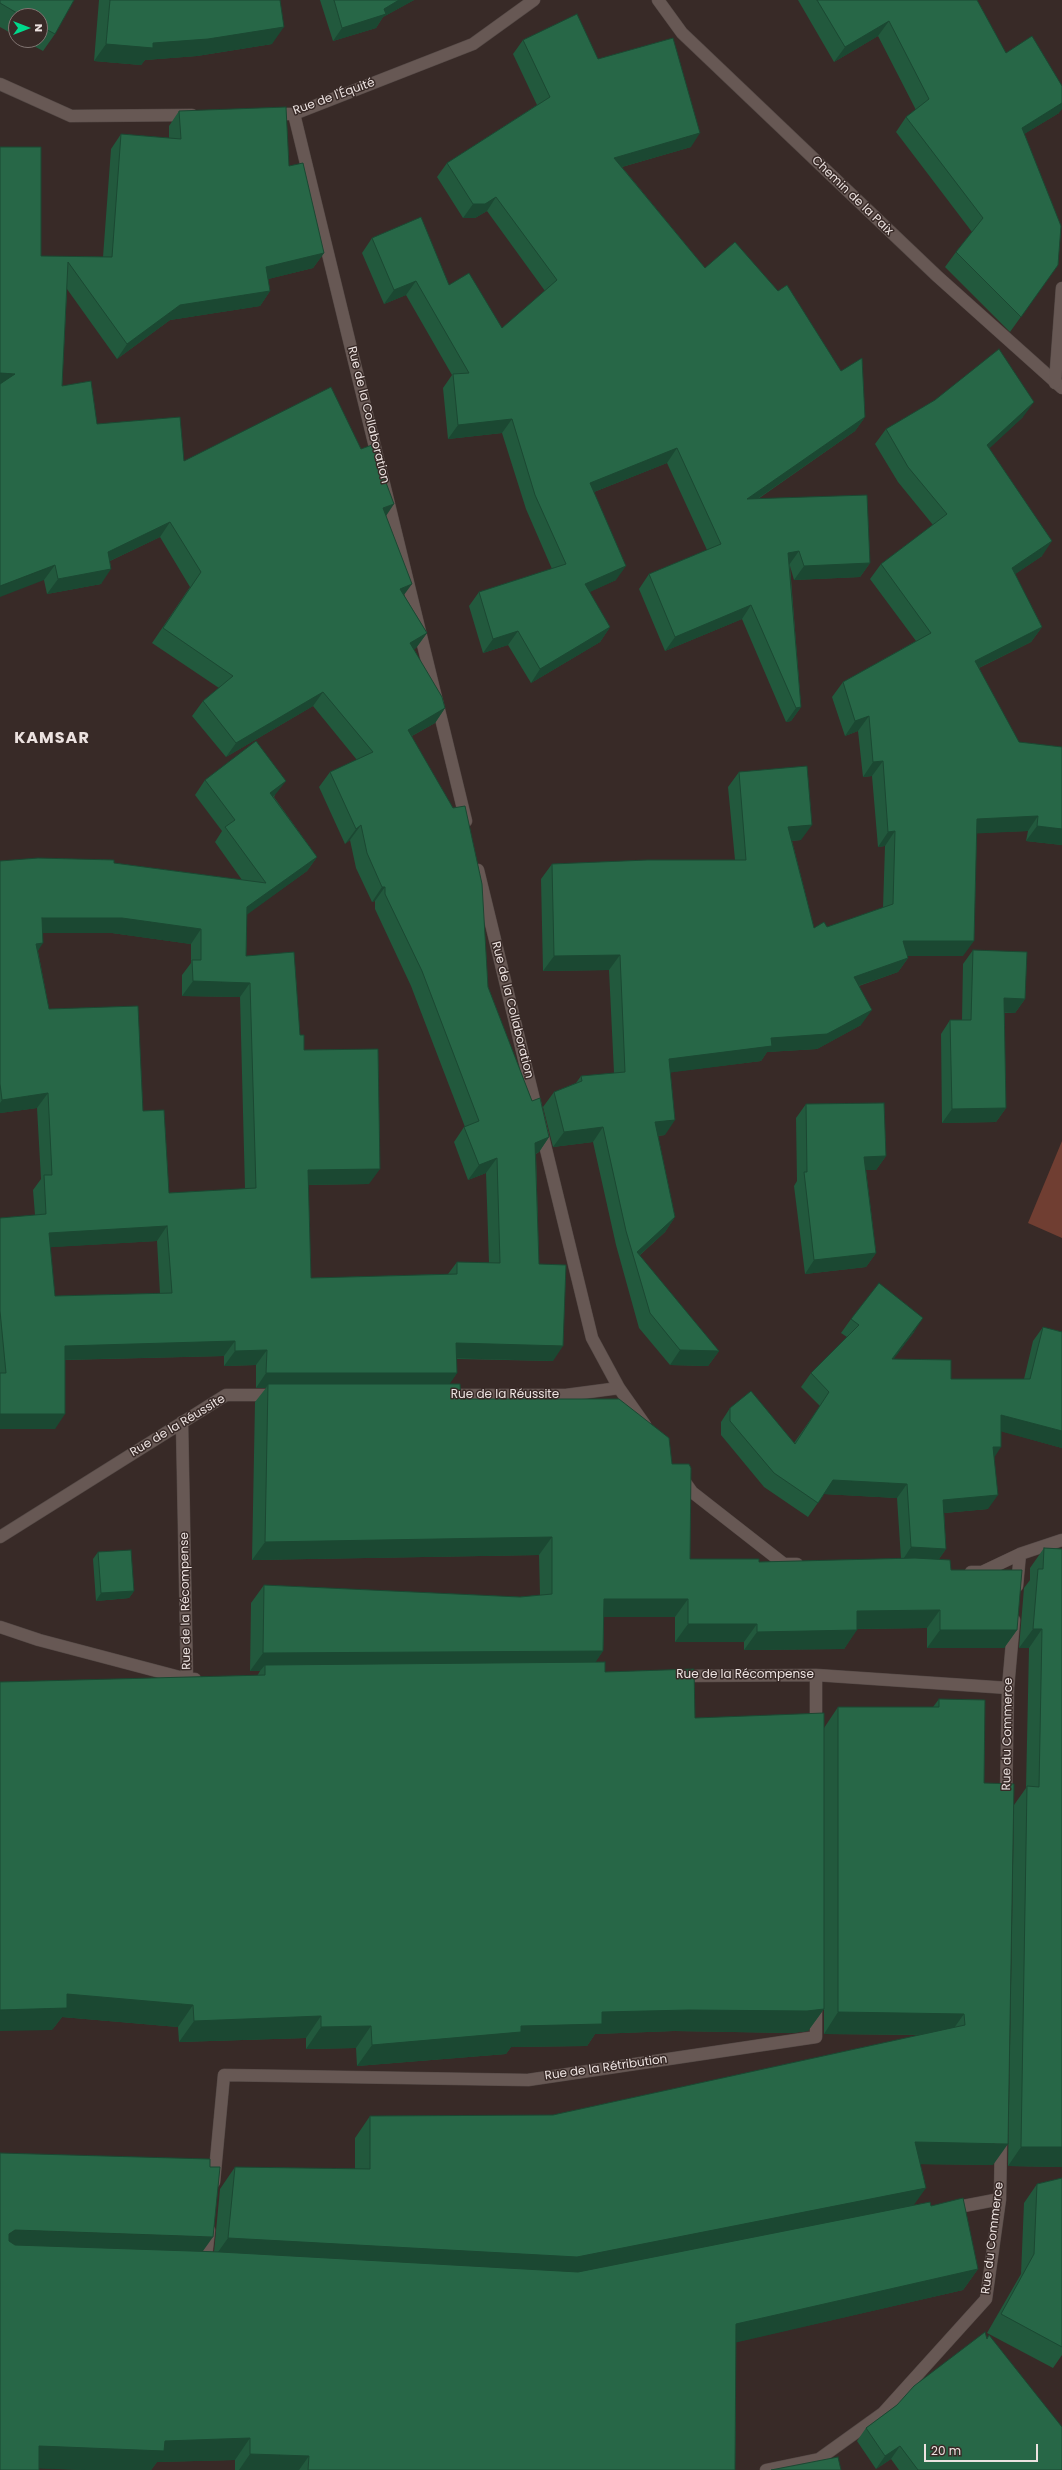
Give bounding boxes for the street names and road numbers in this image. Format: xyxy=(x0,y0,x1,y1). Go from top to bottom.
street label: Rue de l'Équité xyxy=(291,76,377,118)
street label: Chemin de la Paix xyxy=(808,154,896,238)
street label: Rue de la Collaboration xyxy=(344,345,392,485)
street label: Rue de la Collaboration xyxy=(488,940,536,1080)
street label: Rue de la Réussite xyxy=(451,1388,559,1402)
street label: Rue de la Réussite xyxy=(128,1392,228,1460)
street label: Rue de la Récompense xyxy=(178,1532,194,1670)
street label: Rue de la Récompense xyxy=(676,1668,814,1682)
street label: Rue du Commerce xyxy=(1000,1677,1016,1791)
street label: Rue de la Rétribution xyxy=(544,2052,668,2084)
street label: Rue du Commerce xyxy=(979,2181,1007,2295)

